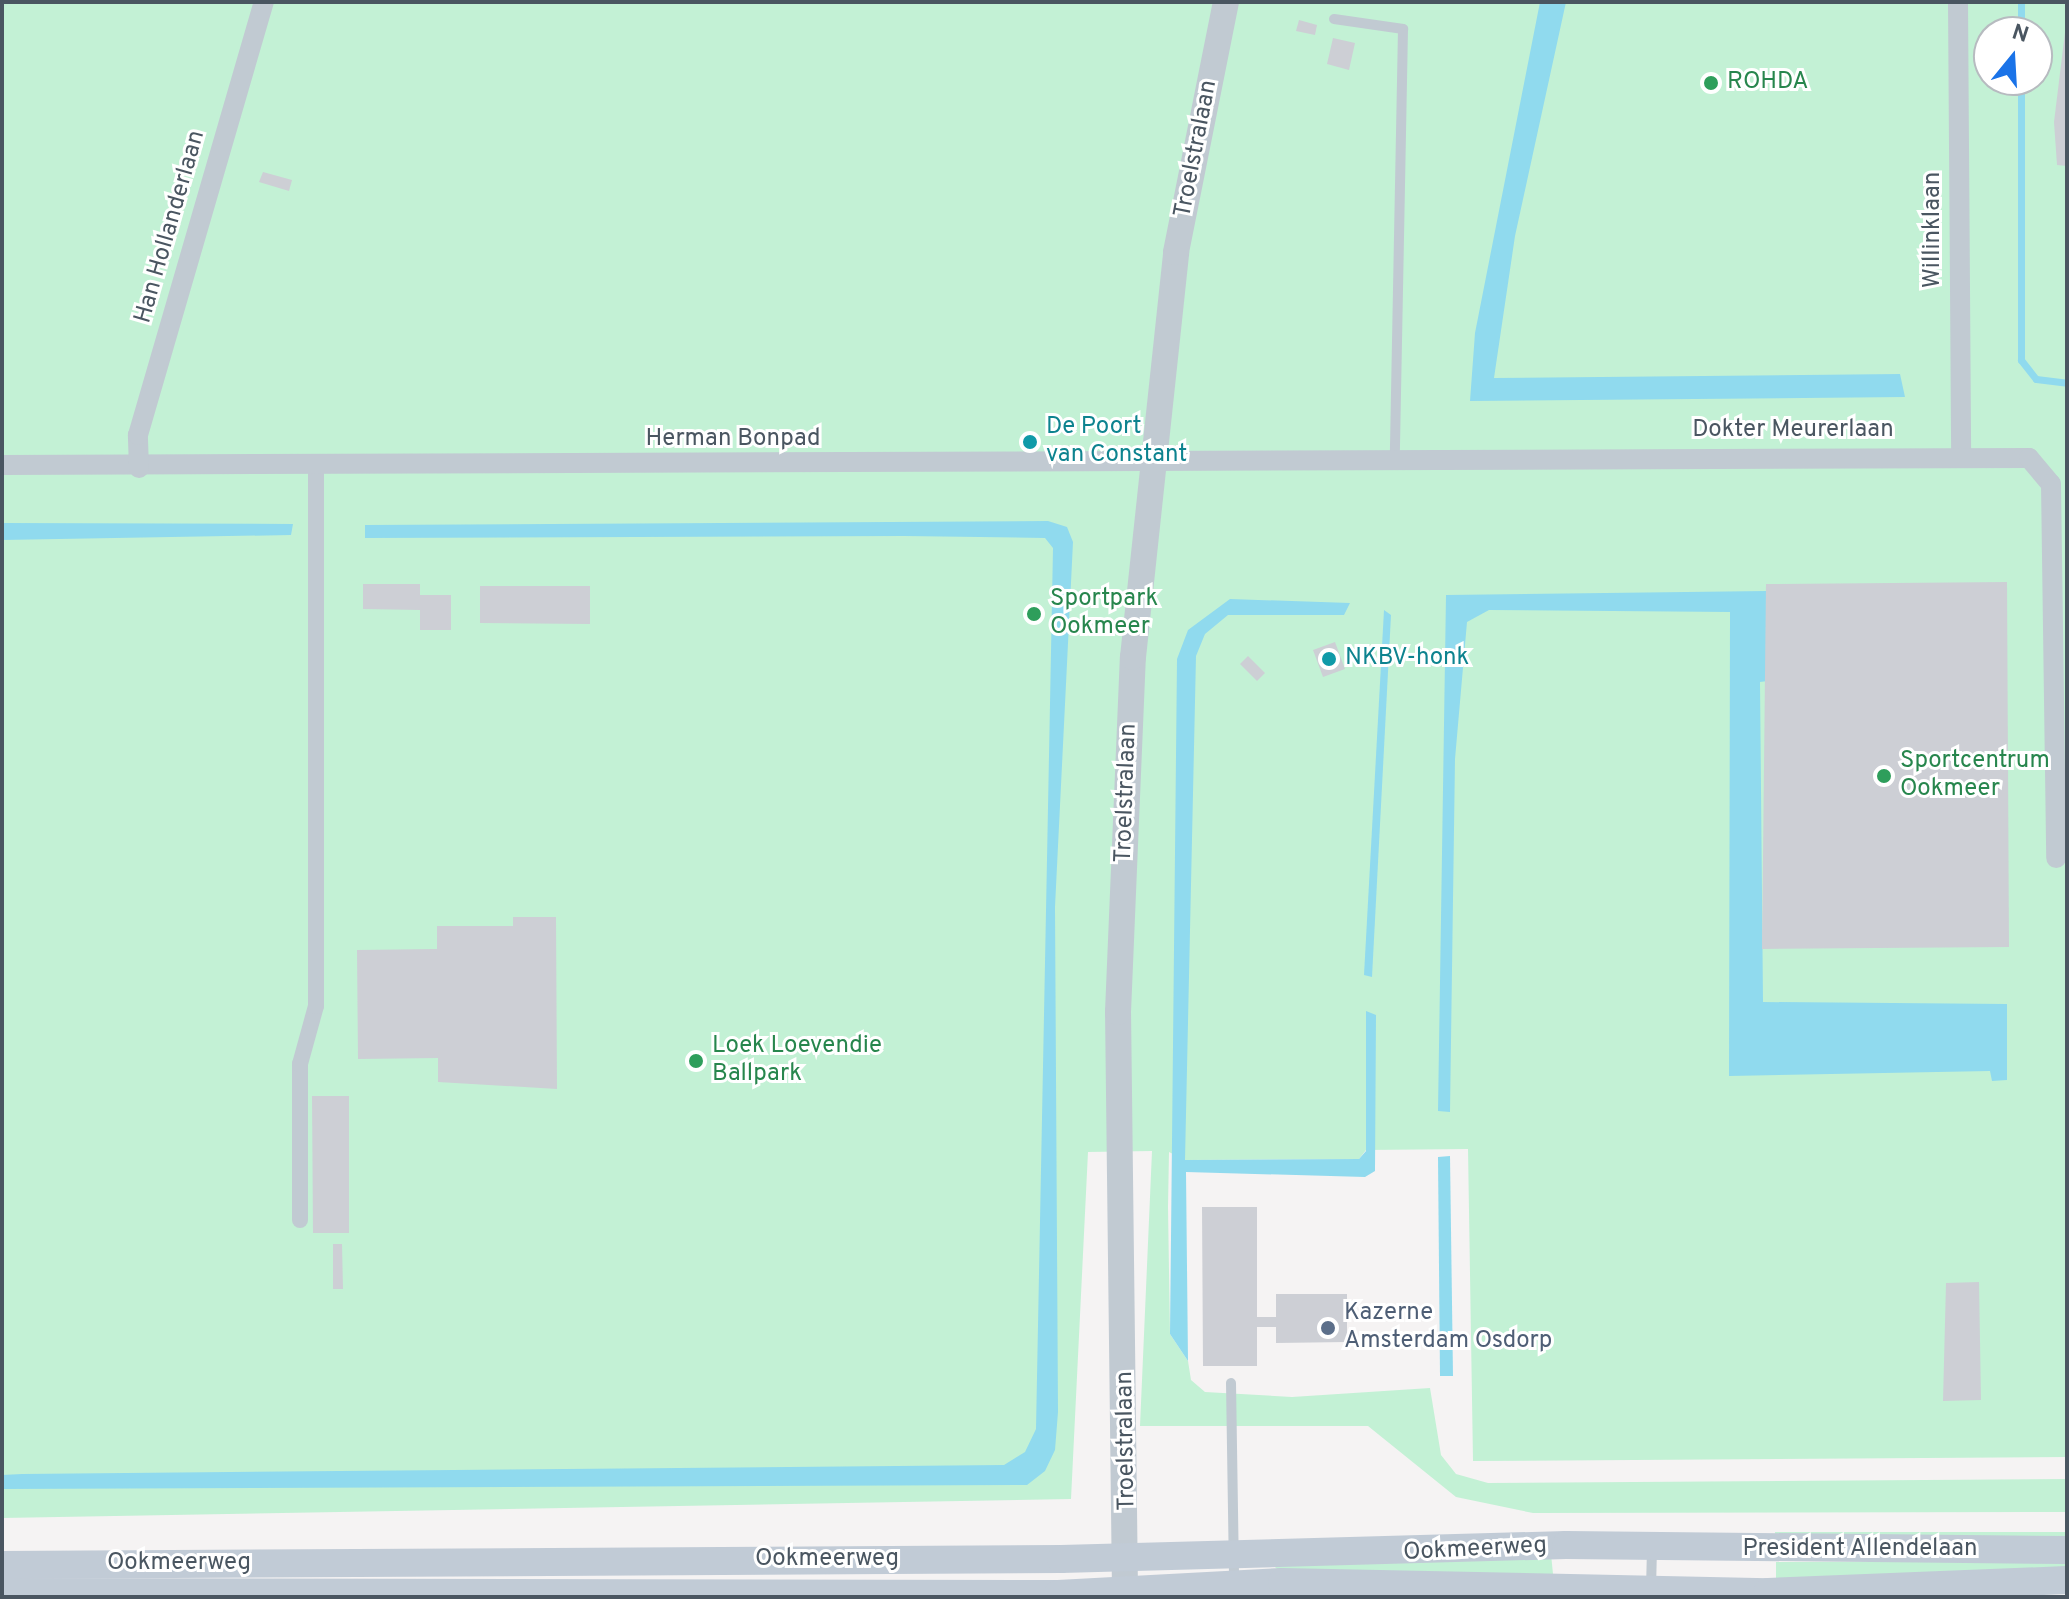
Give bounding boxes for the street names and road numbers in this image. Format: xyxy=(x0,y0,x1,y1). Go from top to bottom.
street label: Troelstralaan xyxy=(1170,78,1224,220)
street label: Han Hollanderlaan xyxy=(130,127,212,327)
street label: Willinklaan xyxy=(1920,172,1948,288)
street label: Dokter Meurerlaan xyxy=(1692,417,1894,445)
street label: Herman Bonpad xyxy=(645,426,821,454)
street label: Troelstralaan xyxy=(1110,723,1144,863)
street label: Troelstralaan xyxy=(1111,1371,1143,1511)
street label: Ookmeerweg xyxy=(1402,1532,1548,1568)
street label: President Allendelaan xyxy=(1742,1536,1978,1564)
street label: Ookmeerweg xyxy=(755,1546,899,1574)
street label: Ookmeerweg xyxy=(107,1550,251,1578)

